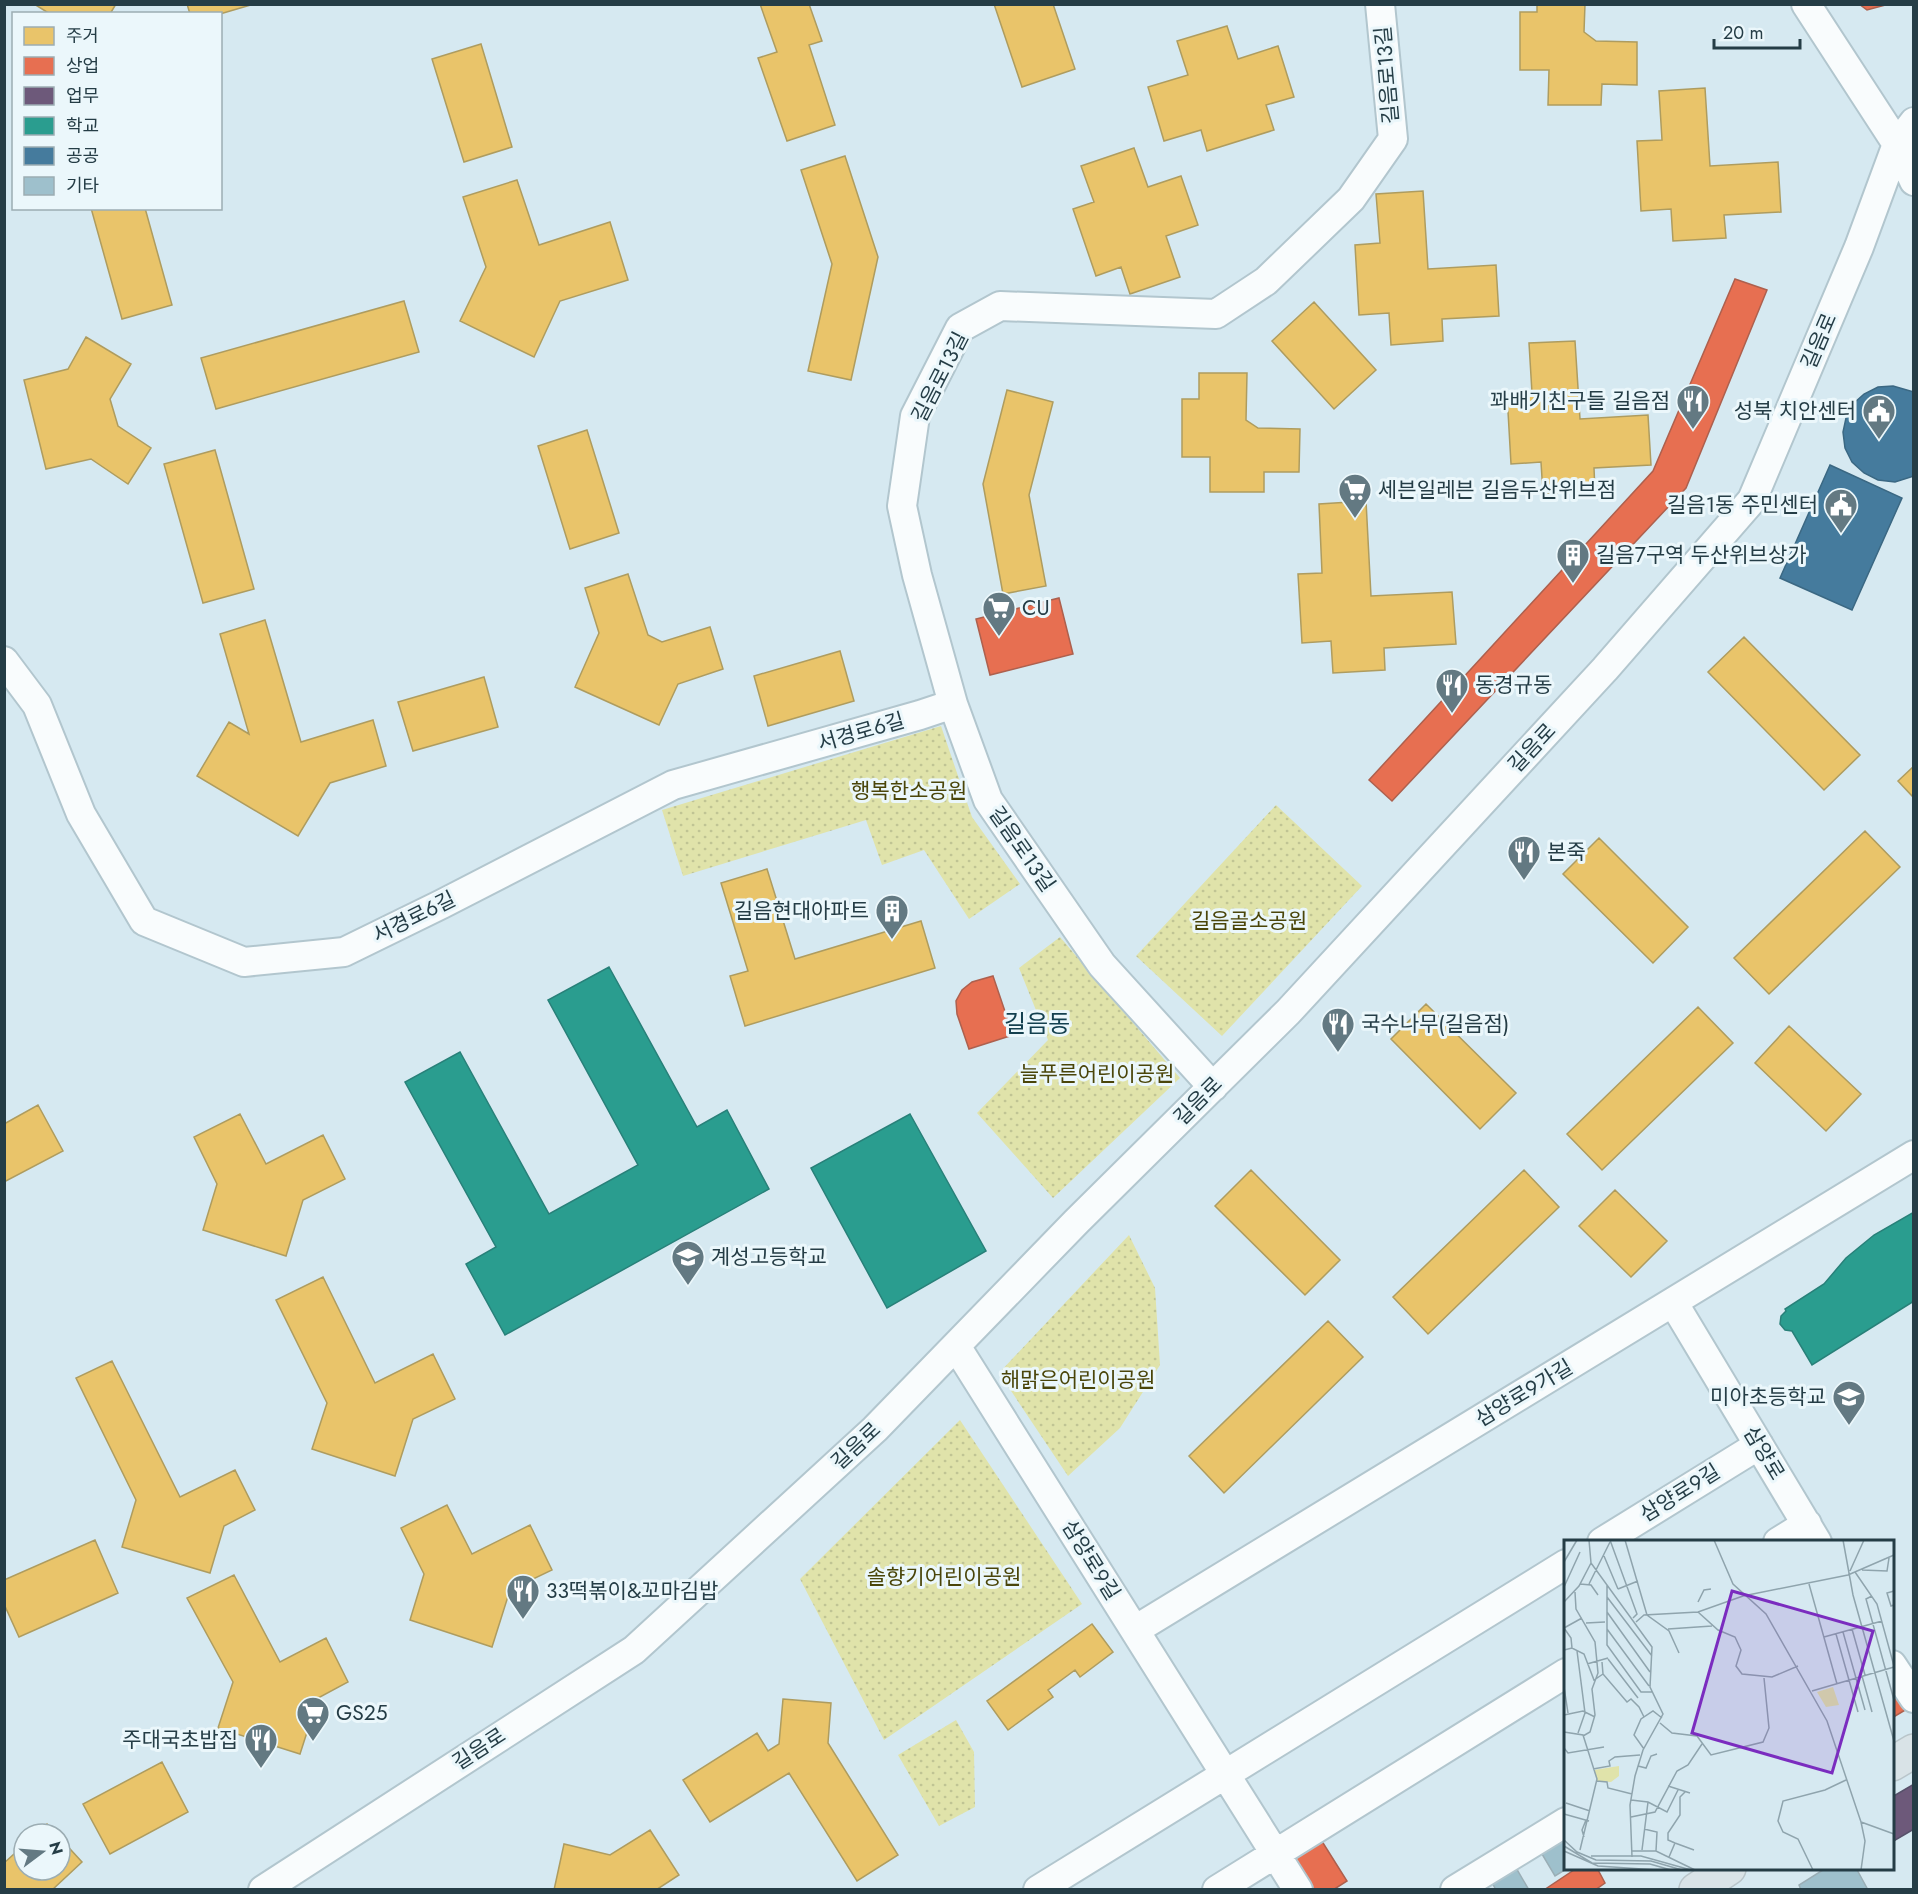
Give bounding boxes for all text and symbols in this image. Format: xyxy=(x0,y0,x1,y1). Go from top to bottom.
legend xyxy=(12,12,222,210)
scale bar xyxy=(1714,12,1800,50)
text: 20 m xyxy=(1723,20,1763,46)
text: 주거 xyxy=(66,23,99,49)
street label: 길음로13길 xyxy=(1368,25,1406,125)
text: 상업 xyxy=(66,53,99,79)
text: 업무 xyxy=(66,83,99,109)
text: 학교 xyxy=(66,113,99,139)
text: 공공 xyxy=(66,143,99,169)
text: 기타 xyxy=(66,173,100,199)
street label: 길음로 xyxy=(1794,308,1844,374)
street label: 길음로13길 xyxy=(904,326,976,428)
restaurant icon: 꽈배기친구들 길음점 xyxy=(1675,383,1711,430)
place label: 꽈배기친구들 길음점 xyxy=(1490,386,1670,416)
public building icon: 성북 치안센터 xyxy=(1861,393,1897,440)
place label: 성북 치안센터 xyxy=(1734,396,1856,426)
supermarket icon: 세븐일레븐 길음두산위브점 xyxy=(1337,472,1373,519)
place label: 세븐일레븐 길음두산위브점 xyxy=(1378,475,1616,505)
public building icon: 길음1동 주민센터 xyxy=(1823,487,1859,534)
place label: 길음1동 주민센터 xyxy=(1667,490,1818,520)
building icon: 길음7구역 두산위브상가 xyxy=(1555,537,1591,584)
place label: 길음7구역 두산위브상가 xyxy=(1596,540,1807,570)
supermarket icon: CU xyxy=(981,590,1017,637)
place label: CU xyxy=(1022,593,1050,623)
restaurant icon: 동경규동 xyxy=(1434,667,1470,714)
place label: 동경규동 xyxy=(1475,670,1552,700)
street label: 서경로6길 xyxy=(814,705,908,759)
street label: 길음로 xyxy=(1501,717,1563,779)
park label: 행복한소공원 xyxy=(851,776,967,806)
street label: 길음로13길 xyxy=(982,800,1062,898)
restaurant icon: 본죽 xyxy=(1506,834,1542,881)
place label: 본죽 xyxy=(1547,837,1586,867)
street label: 서경로6길 xyxy=(367,884,461,950)
building icon: 길음현대아파트 xyxy=(874,893,910,940)
place label: 길음현대아파트 xyxy=(734,896,869,926)
park label: 길음골소공원 xyxy=(1191,906,1307,936)
district label: 길음동 xyxy=(1004,1006,1070,1041)
restaurant icon: 국수나무(길음점) xyxy=(1320,1006,1356,1053)
place label: 국수나무(길음점) xyxy=(1361,1009,1509,1039)
park label: 늘푸른어린이공원 xyxy=(1020,1059,1174,1089)
street label: 길음로 xyxy=(1167,1070,1229,1132)
school or university icon: 계성고등학교 xyxy=(670,1239,706,1286)
place label: 계성고등학교 xyxy=(711,1242,827,1272)
street label: 삼양로9가길 xyxy=(1470,1352,1578,1434)
park label: 해맑은어린이공원 xyxy=(1001,1365,1155,1395)
school or university icon: 미아초등학교 xyxy=(1831,1379,1867,1426)
place label: 미아초등학교 xyxy=(1710,1382,1826,1412)
street label: 길음로 xyxy=(825,1415,887,1477)
street label: 삼양로 xyxy=(1736,1420,1792,1486)
street label: 삼양로9길 xyxy=(1634,1457,1726,1529)
street label: 삼양로9길 xyxy=(1055,1514,1127,1606)
inset map xyxy=(1564,1540,1894,1870)
park label: 솔향기어린이공원 xyxy=(867,1562,1021,1592)
restaurant icon: 33떡볶이&꼬마김밥 xyxy=(505,1573,541,1620)
place label: 33떡볶이&꼬마김밥 xyxy=(546,1576,718,1606)
supermarket icon: GS25 xyxy=(295,1695,331,1742)
place label: GS25 xyxy=(336,1698,388,1728)
street label: 길음로 xyxy=(447,1721,511,1777)
restaurant icon: 주대국초밥집 xyxy=(243,1722,279,1769)
place label: 주대국초밥집 xyxy=(122,1725,238,1755)
north arrow xyxy=(12,1822,72,1882)
text: N xyxy=(43,1839,69,1857)

